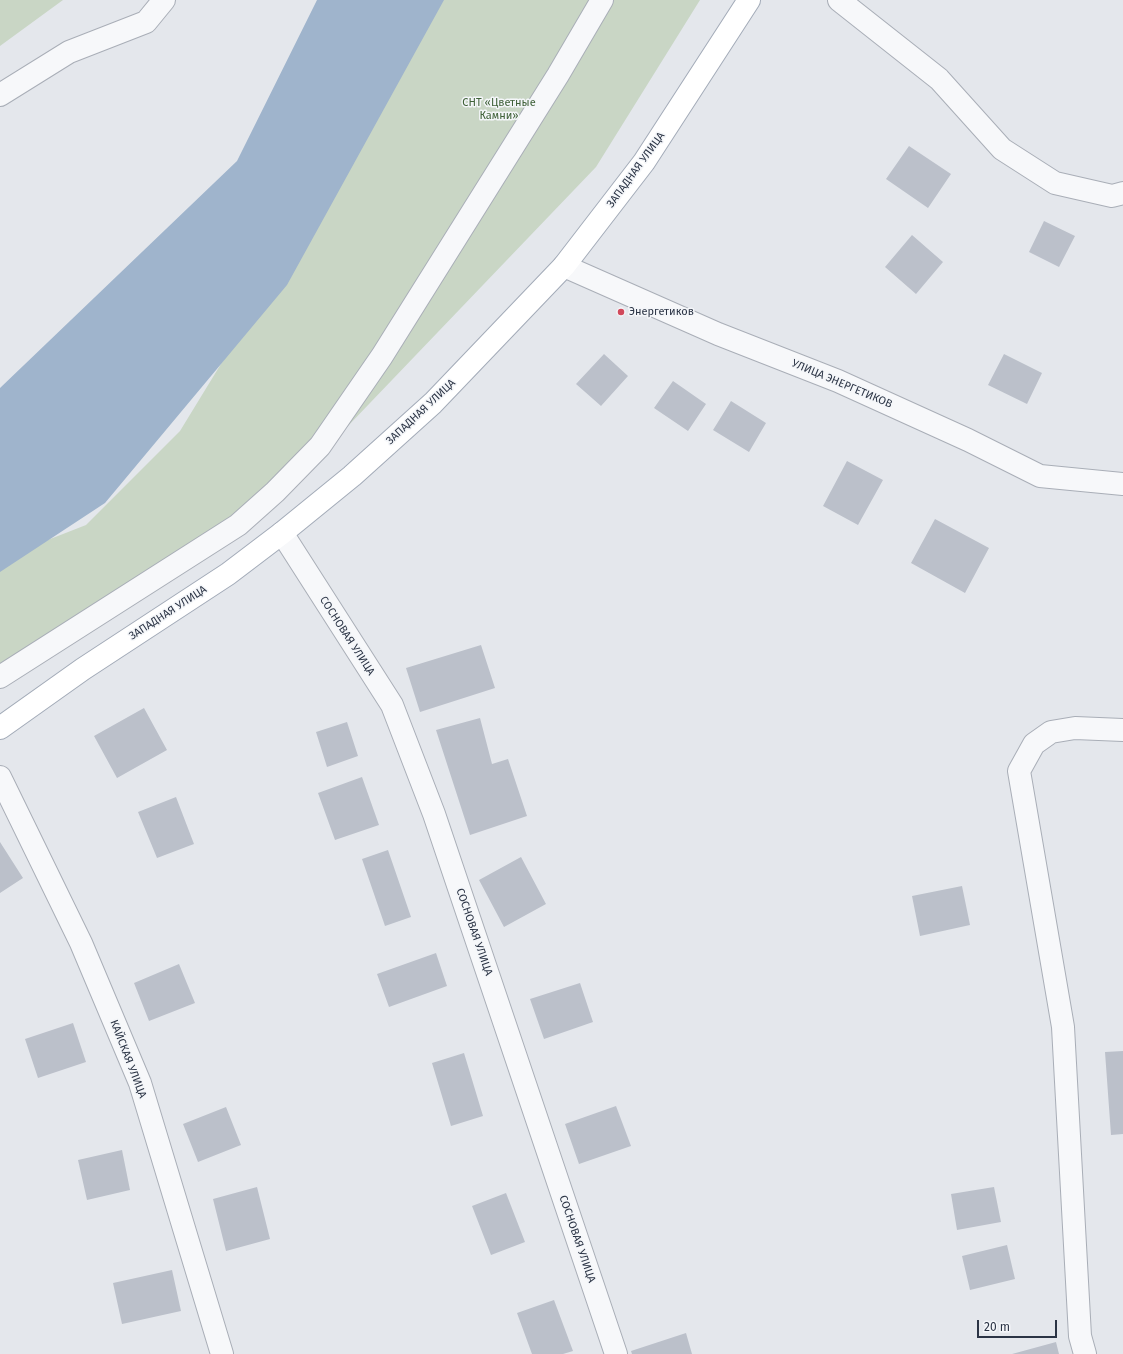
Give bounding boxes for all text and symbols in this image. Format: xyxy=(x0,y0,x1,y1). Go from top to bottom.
park label: СНТ «Цветные Камни» xyxy=(462,96,536,122)
street label: ЗАПАДНАЯ УЛИЦА xyxy=(604,130,668,210)
place label: Энергетиков xyxy=(629,305,694,319)
marker: Энергетиков xyxy=(616,307,626,317)
street label: УЛИЦА ЭНЕРГЕТИКОВ xyxy=(790,357,894,411)
street label: ЗАПАДНАЯ УЛИЦА xyxy=(384,377,458,447)
street label: ЗАПАДНАЯ УЛИЦА xyxy=(127,583,209,643)
street label: СОСНОВАЯ УЛИЦА xyxy=(317,594,377,678)
street label: СОСНОВАЯ УЛИЦА xyxy=(453,887,495,977)
street label: КАЙСКАЯ УЛИЦА xyxy=(107,1018,149,1100)
street label: СОСНОВАЯ УЛИЦА xyxy=(556,1194,598,1284)
scale bar xyxy=(979,1312,1059,1338)
text: 20 m xyxy=(984,1320,1010,1334)

